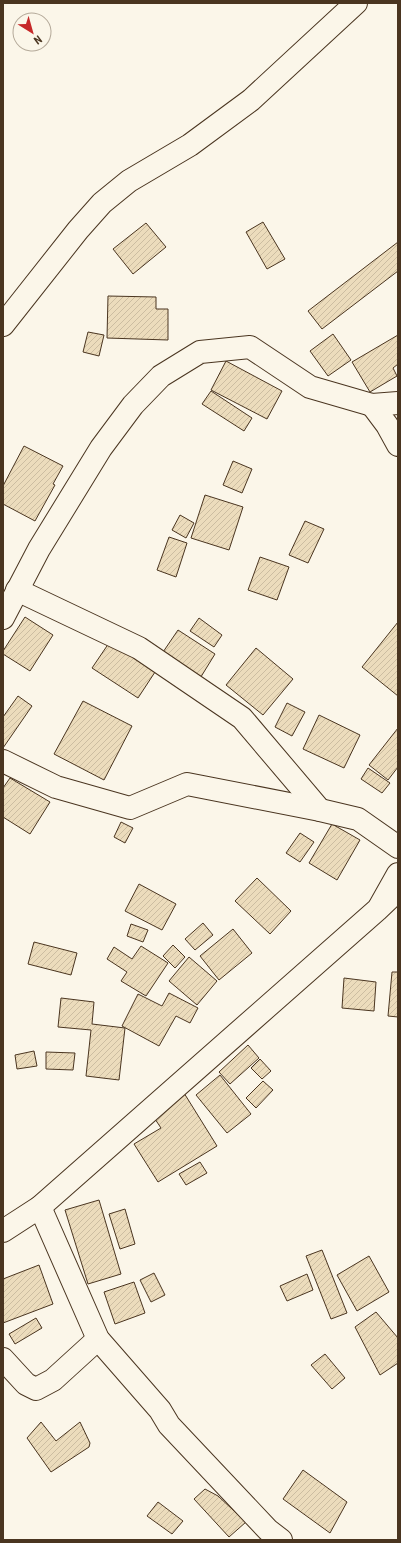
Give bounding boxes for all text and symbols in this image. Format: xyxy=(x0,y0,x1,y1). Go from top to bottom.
north arrow xyxy=(12,12,52,52)
text: N xyxy=(31,32,44,47)

